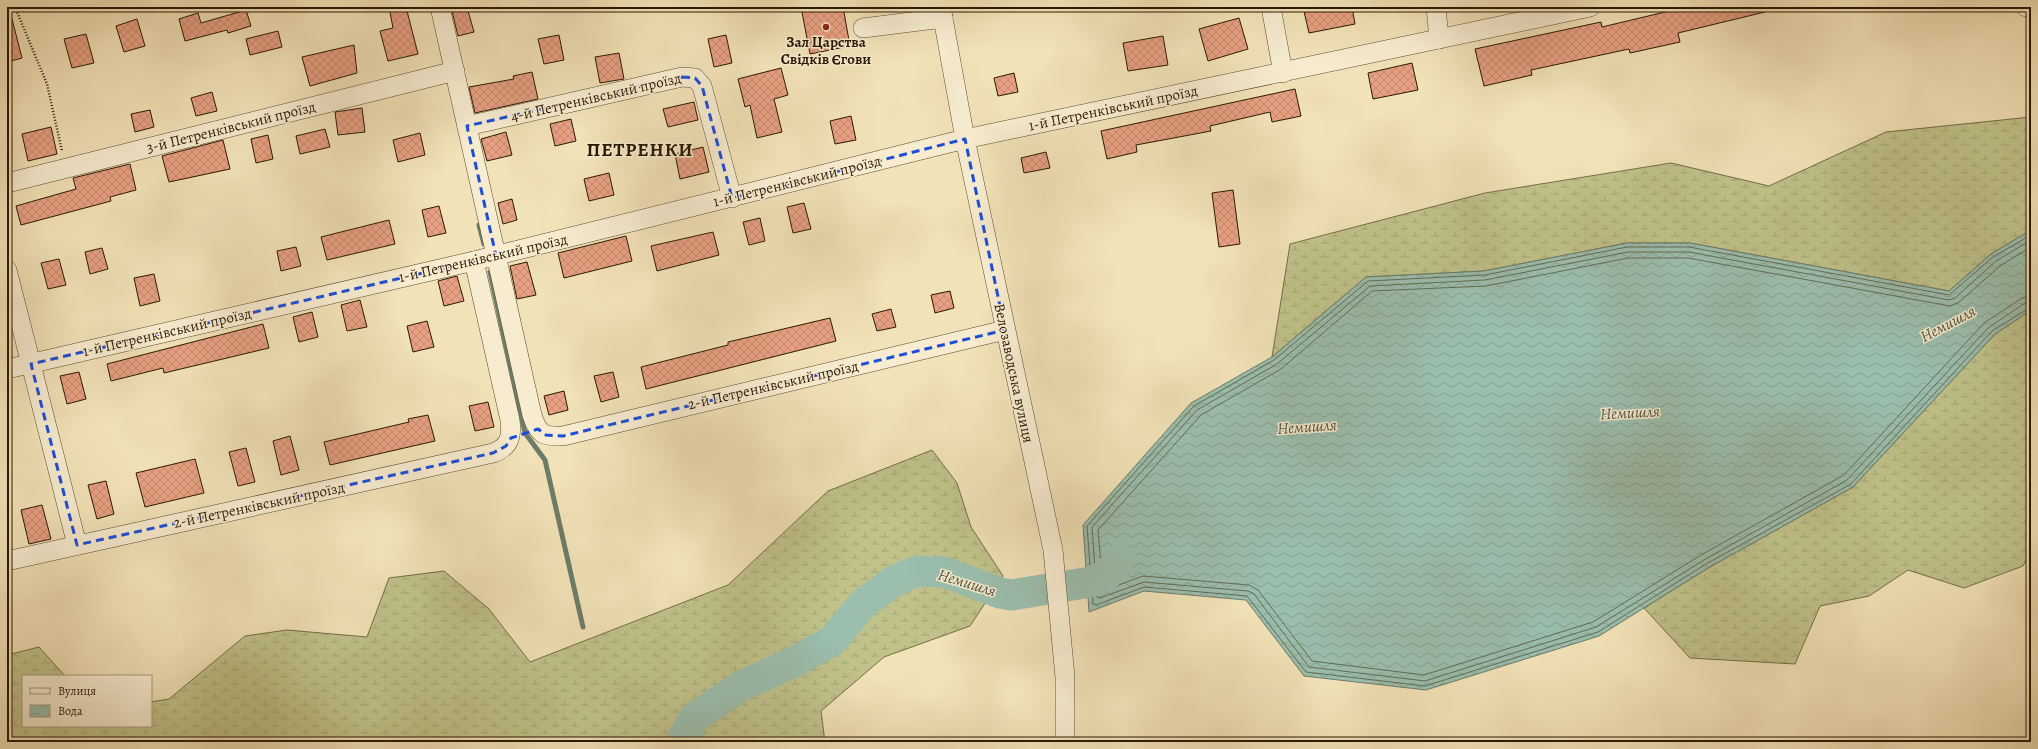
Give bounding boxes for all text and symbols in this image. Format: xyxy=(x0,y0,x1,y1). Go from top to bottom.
marker: Зал Царства Свідків Єгови xyxy=(821,22,831,32)
place label: Зал Царства Свідків Єгови xyxy=(781,32,871,69)
street label: 4-й Петренківський проїзд xyxy=(509,68,683,126)
street label: 1-й Петренківський проїзд xyxy=(1027,80,1199,136)
street label: 3-й Петренківський проїзд xyxy=(144,96,318,158)
district label: ПЕТРЕНКИ xyxy=(586,137,694,163)
street label: 1-й Петренківський проїзд xyxy=(711,150,883,212)
street label: 1-й Петренківський проїзд xyxy=(397,229,569,287)
water label: Немишля xyxy=(1916,300,1980,348)
street label: Велозаводська вулиця xyxy=(989,301,1039,445)
street label: 1-й Петренківський проїзд xyxy=(81,303,253,361)
street label: 2-й Петренківський проїзд xyxy=(686,356,860,414)
water label: Немишля xyxy=(1599,400,1661,426)
water label: Немишля xyxy=(1276,414,1338,440)
street label: 2-й Петренківський проїзд xyxy=(172,477,346,533)
water label: Немишля xyxy=(935,564,999,602)
legend xyxy=(22,675,152,727)
text: Вулиця xyxy=(58,683,96,699)
text: Вода xyxy=(58,703,83,719)

